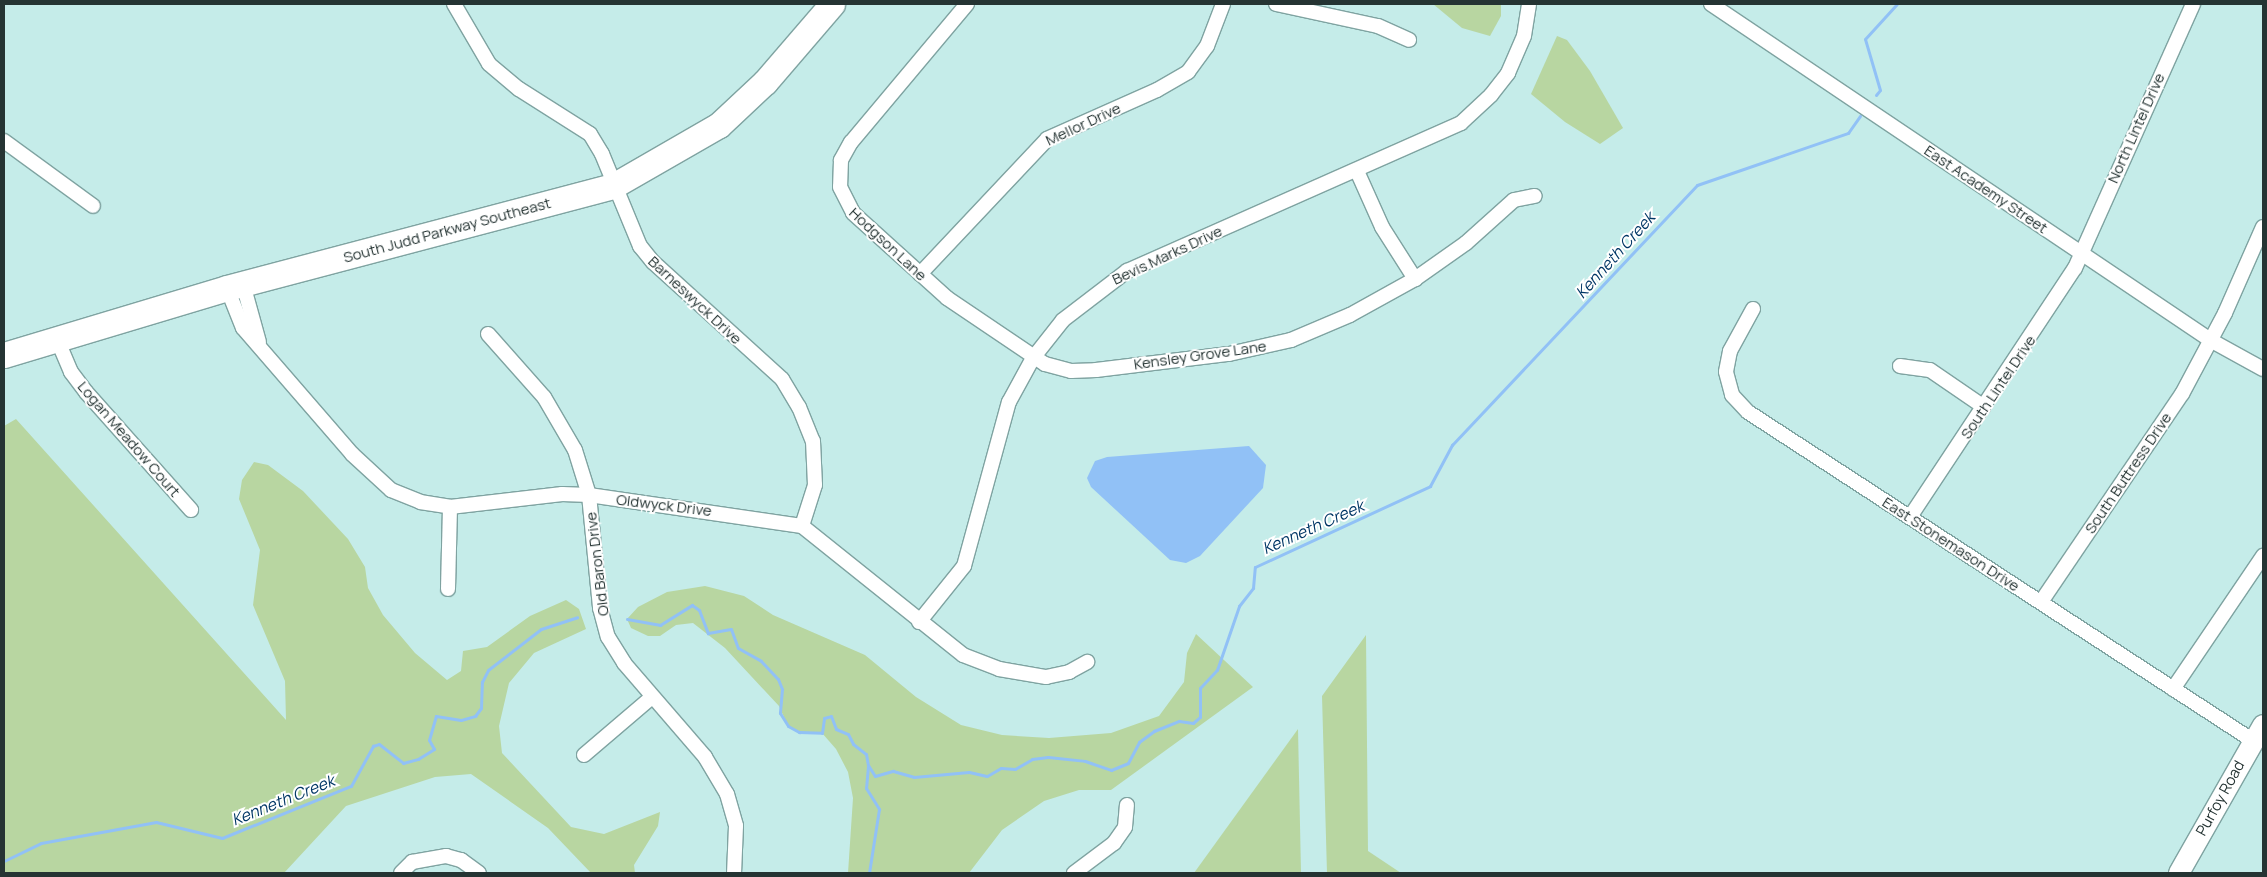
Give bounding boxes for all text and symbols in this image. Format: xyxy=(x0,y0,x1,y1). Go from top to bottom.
street label: North Lintel Drive xyxy=(2104,70,2168,186)
street label: Mellor Drive xyxy=(1043,99,1123,149)
street label: East Academy Street xyxy=(1921,141,2051,237)
street label: South Judd Parkway Southeast xyxy=(341,194,553,266)
street label: Hodgson Lane xyxy=(846,204,930,284)
water label: Kenneth Creek xyxy=(1571,208,1659,302)
street label: Bevis Marks Drive xyxy=(1109,222,1225,288)
street label: Barneswyck Drive xyxy=(645,252,745,348)
street label: South Lintel Drive xyxy=(1957,332,2039,442)
street label: Kensley Grove Lane xyxy=(1133,337,1267,373)
street label: Logan Meadow Court xyxy=(74,378,184,500)
street label: South Buttress Drive xyxy=(2081,409,2175,537)
street label: Oldwyck Drive xyxy=(615,490,713,520)
street label: East Stonemason Drive xyxy=(1879,493,2023,595)
water label: Kenneth Creek xyxy=(1259,496,1367,558)
street label: Old Baron Drive xyxy=(582,511,612,617)
street label: Purfoy Road xyxy=(2192,757,2248,839)
water label: Kenneth Creek xyxy=(229,771,337,829)

